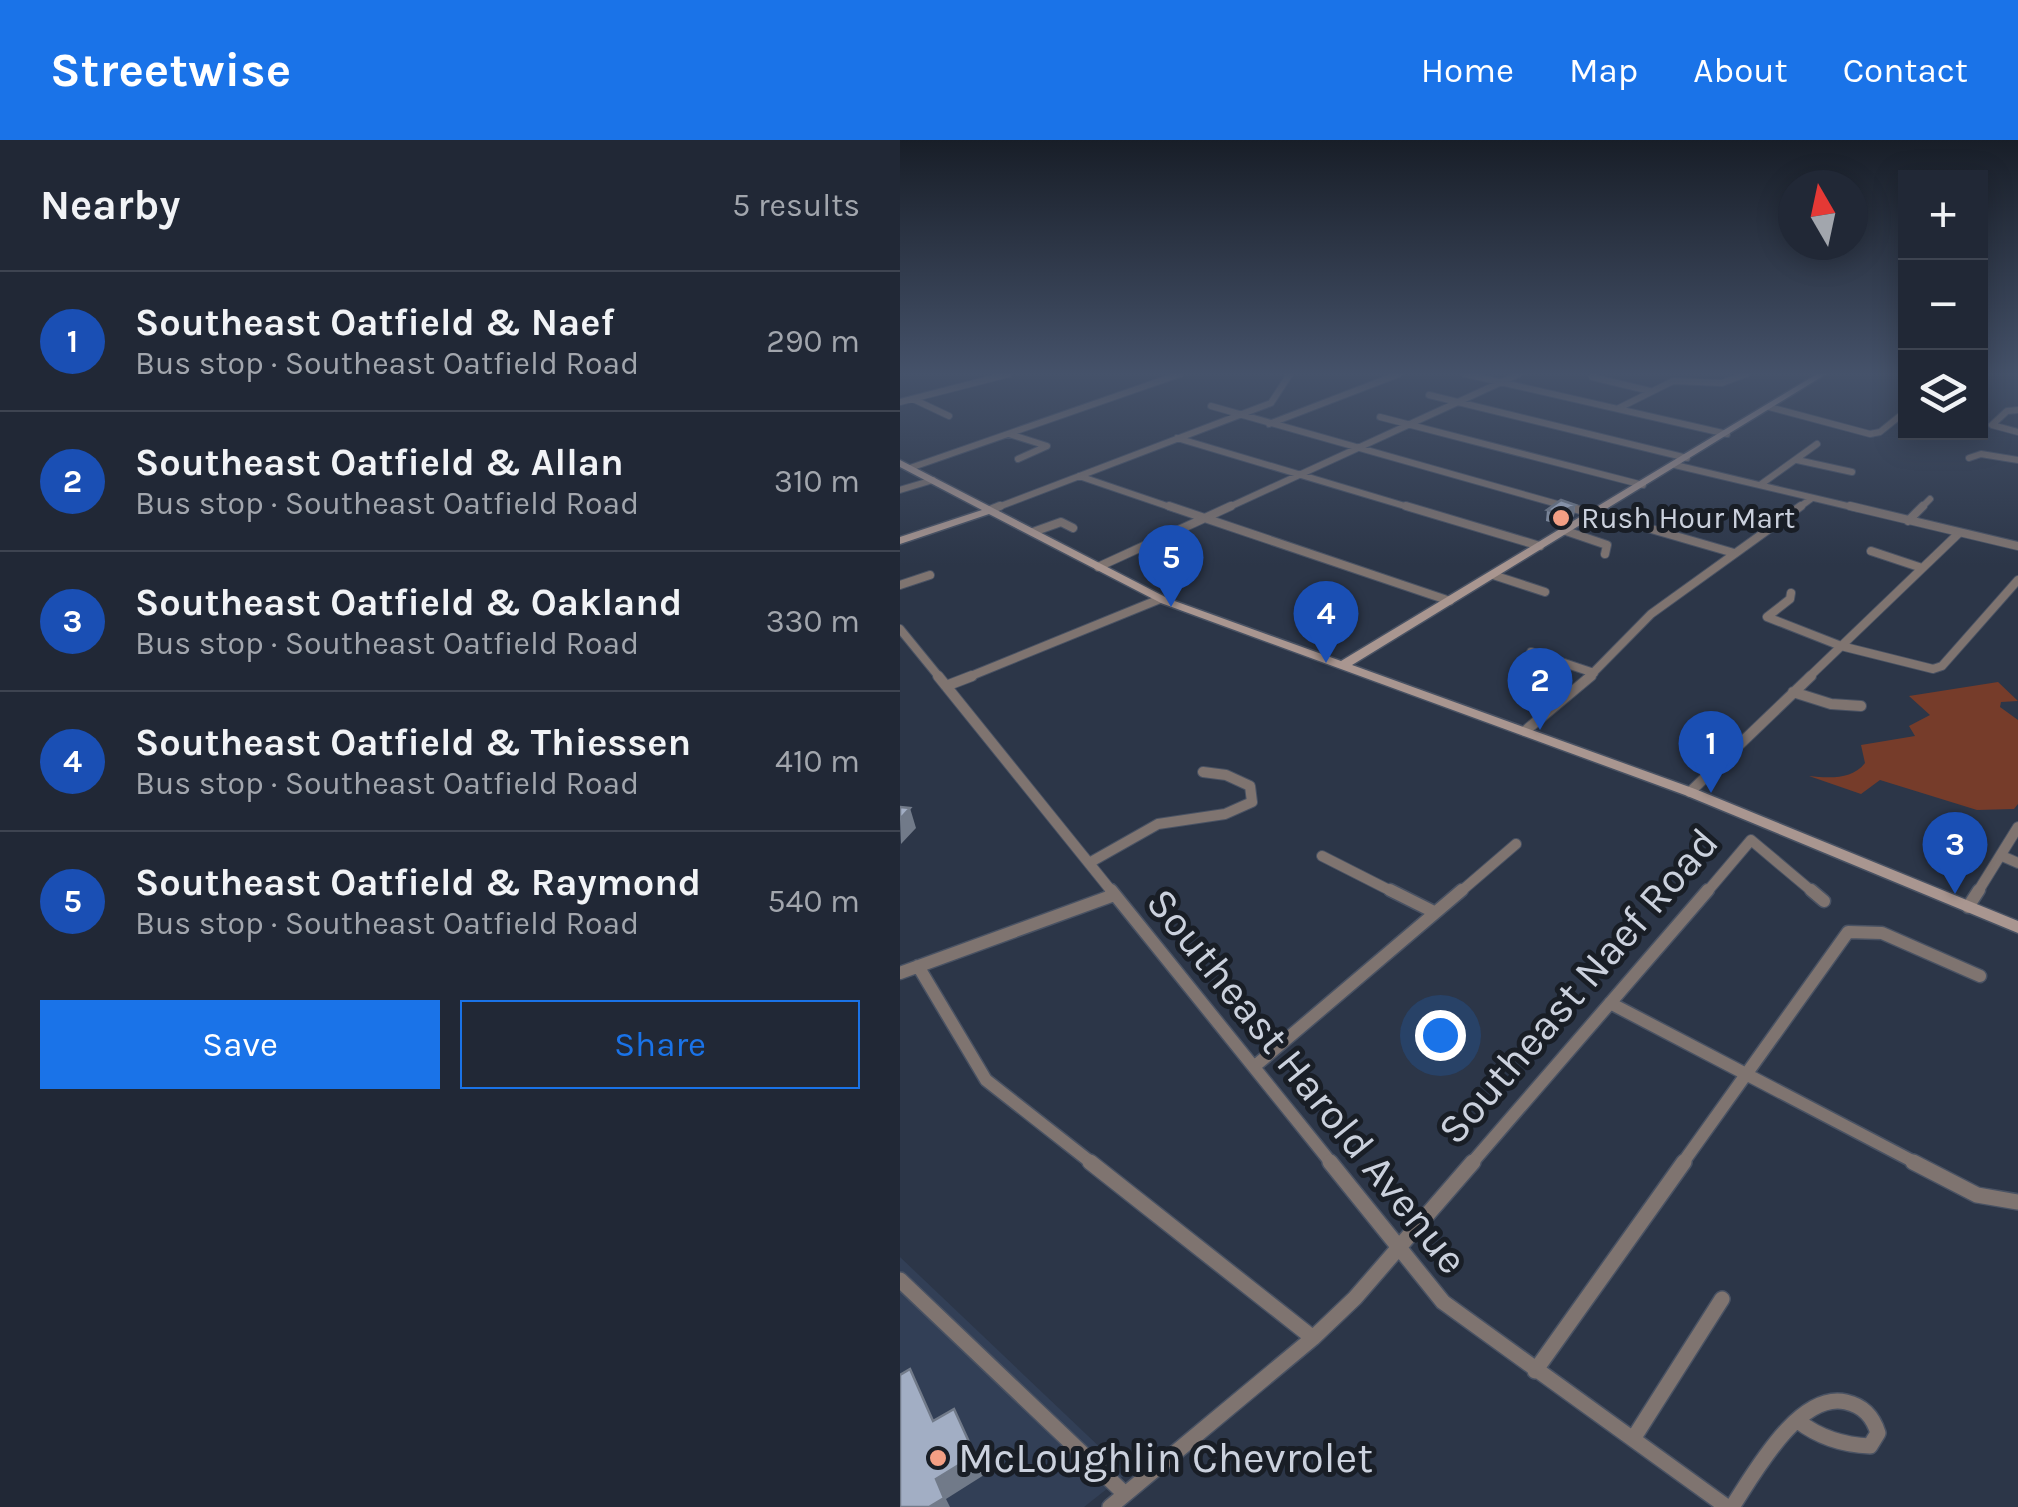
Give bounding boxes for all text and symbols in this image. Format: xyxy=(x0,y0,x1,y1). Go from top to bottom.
text: Streetwise xyxy=(50,42,291,98)
text: Home xyxy=(1421,50,1514,91)
text: Map xyxy=(1569,50,1638,91)
text: About xyxy=(1693,50,1788,91)
text: Contact xyxy=(1843,50,1968,91)
north arrow xyxy=(1778,170,1868,260)
map controls xyxy=(1898,170,1988,440)
button: + xyxy=(1898,170,1988,260)
text: Nearby xyxy=(40,180,180,230)
text: 5 results xyxy=(732,187,860,224)
button: − xyxy=(1898,260,1988,350)
text: Southeast Oatfield & Naef xyxy=(135,300,614,345)
text: 1 xyxy=(67,323,78,360)
text: 290 m xyxy=(766,323,860,360)
text: Bus stop · Southeast Oatfield Road xyxy=(135,345,639,382)
button: layers xyxy=(1898,350,1988,440)
text: Southeast Oatfield & Allan xyxy=(135,440,624,485)
text: 2 xyxy=(63,463,82,500)
text: 310 m xyxy=(774,463,860,500)
text: Bus stop · Southeast Oatfield Road xyxy=(135,485,639,522)
place label: Rush Hour Mart xyxy=(1581,500,1795,536)
marker: Rush Hour Mart xyxy=(1550,507,1572,529)
pin: 5 xyxy=(1138,524,1204,607)
text: Southeast Oatfield & Oakland xyxy=(135,580,682,625)
pin: 4 xyxy=(1294,580,1358,663)
text: 3 xyxy=(63,603,82,640)
text: 330 m xyxy=(766,603,860,640)
text: Bus stop · Southeast Oatfield Road xyxy=(135,625,639,662)
pin: 2 xyxy=(1508,648,1572,730)
pin: 1 xyxy=(1678,710,1744,793)
text: Southeast Oatfield & Thiessen xyxy=(135,720,691,765)
text: 4 xyxy=(63,743,82,780)
text: 410 m xyxy=(775,743,860,780)
text: Bus stop · Southeast Oatfield Road xyxy=(135,765,639,802)
pin: 3 xyxy=(1922,812,1988,894)
street label: Southeast Naef Road xyxy=(1427,818,1729,1154)
text: Southeast Oatfield & Raymond xyxy=(135,860,701,905)
street label: Southeast Harold Avenue xyxy=(1136,878,1478,1284)
text: 5 xyxy=(63,883,82,920)
text: 540 m xyxy=(768,883,860,920)
text: Bus stop · Southeast Oatfield Road xyxy=(135,905,639,942)
button: Save xyxy=(40,1000,440,1089)
button: Share xyxy=(460,1000,860,1089)
your location xyxy=(1415,1010,1466,1061)
place label: McLoughlin Chevrolet xyxy=(958,1433,1373,1483)
marker: McLoughlin Chevrolet xyxy=(927,1447,949,1469)

